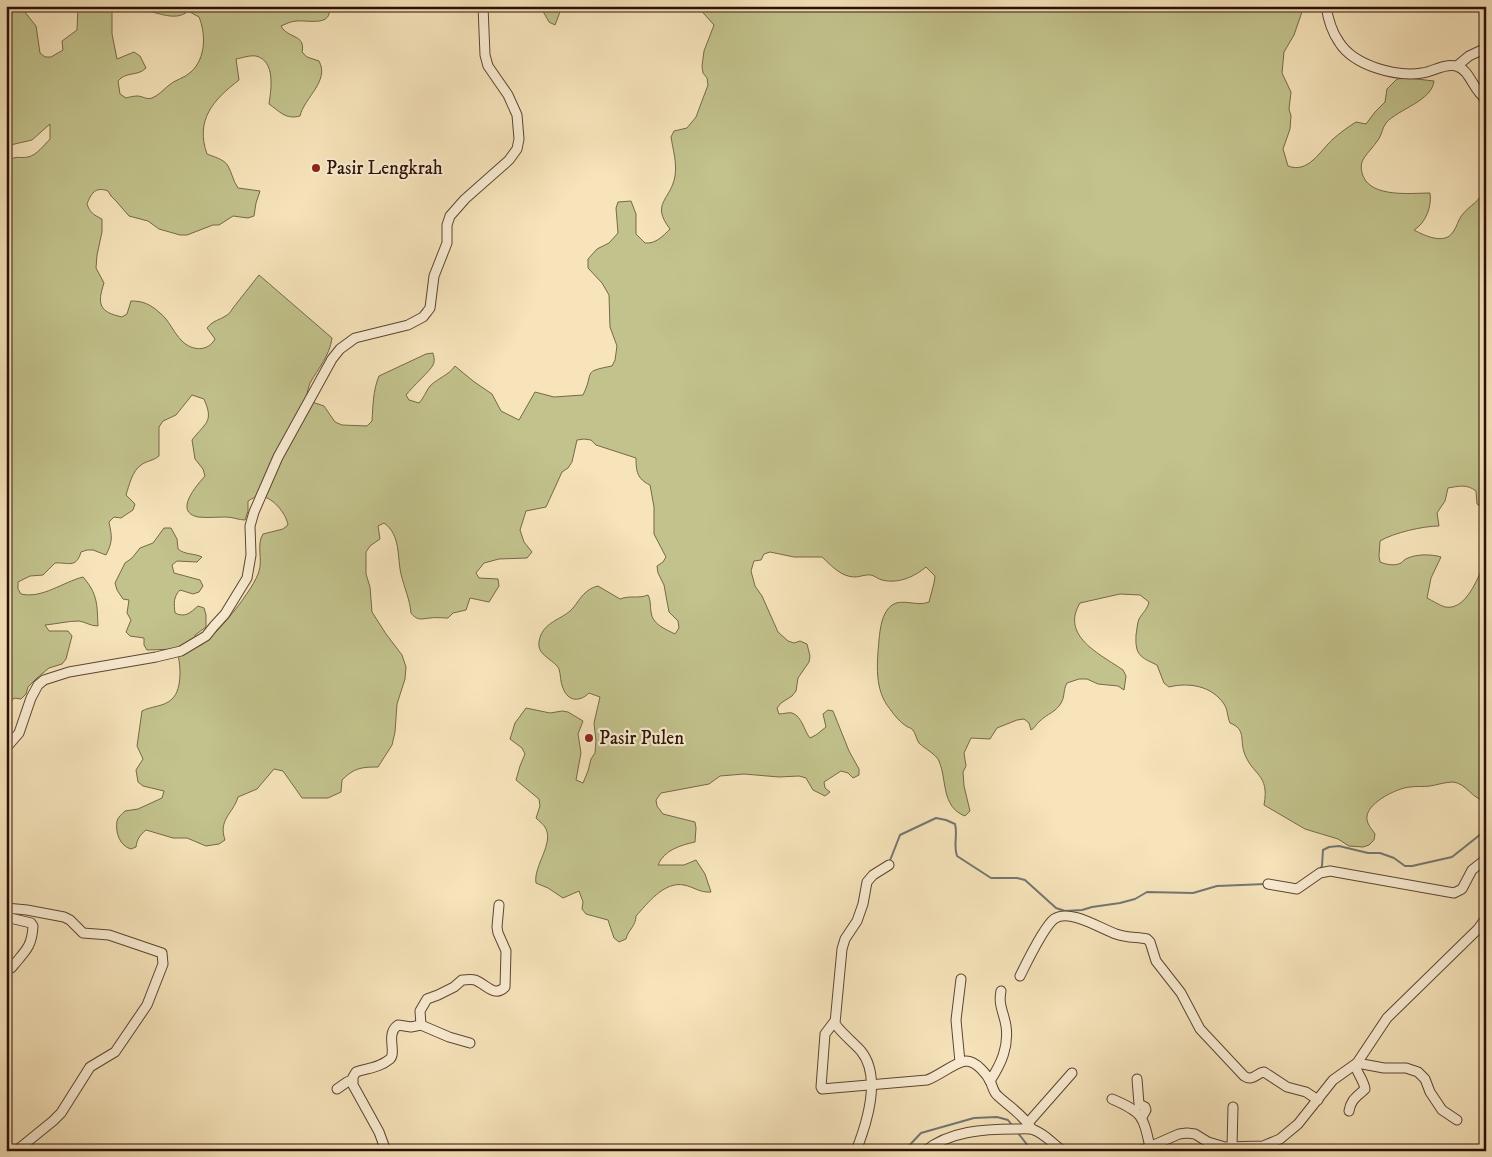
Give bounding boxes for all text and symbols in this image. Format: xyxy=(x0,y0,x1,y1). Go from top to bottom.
place label: Pasir Lengkrah xyxy=(326,157,443,180)
marker: Pasir Lengkrah xyxy=(310,162,322,174)
place label: Pasir Pulen xyxy=(599,727,684,750)
marker: Pasir Pulen xyxy=(583,732,595,744)

